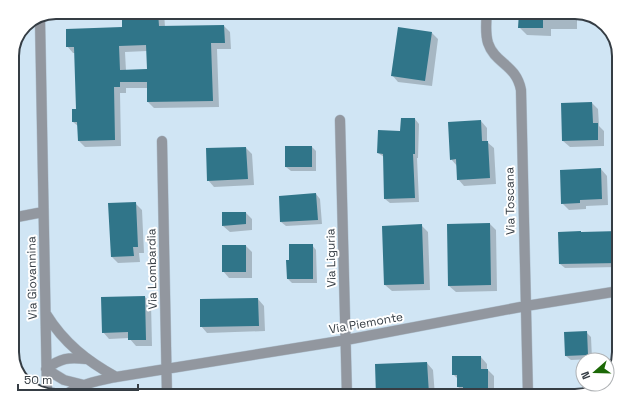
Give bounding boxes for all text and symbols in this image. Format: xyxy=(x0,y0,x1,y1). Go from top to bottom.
street label: Via Toscana xyxy=(501,167,519,235)
street label: Via Lombardia xyxy=(143,228,161,310)
street label: Via Liguria xyxy=(322,228,340,288)
street label: Via Giovannina xyxy=(23,236,41,320)
street label: Via Piemonte xyxy=(328,309,404,337)
north arrow xyxy=(575,352,615,392)
scale bar xyxy=(18,366,138,392)
text: N xyxy=(578,370,593,381)
text: 50 m xyxy=(24,372,52,388)

